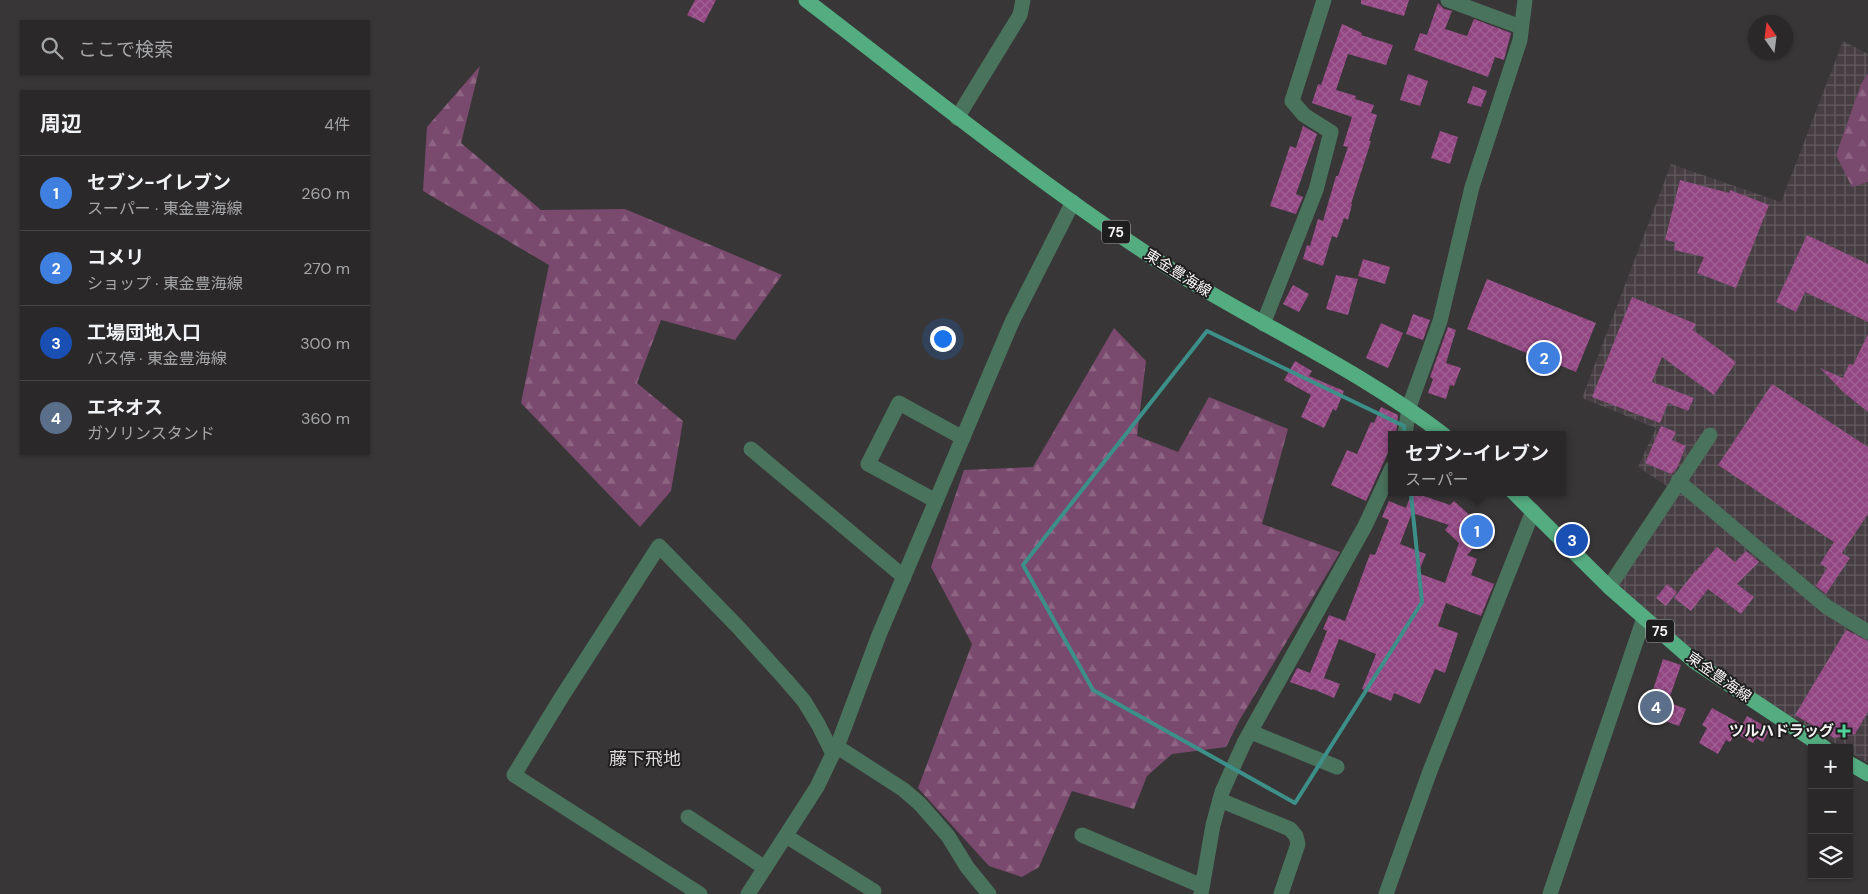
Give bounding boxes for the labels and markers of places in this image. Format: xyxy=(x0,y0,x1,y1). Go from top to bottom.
pin: 2 xyxy=(1528,339,1560,377)
pin: 1 xyxy=(1461,512,1493,550)
pin: 3 xyxy=(1556,521,1588,559)
pin: 4 xyxy=(1640,688,1672,726)
place label: ツルハドラッグ xyxy=(1729,721,1834,741)
marker: ツルハドラッグ xyxy=(1838,725,1850,737)

